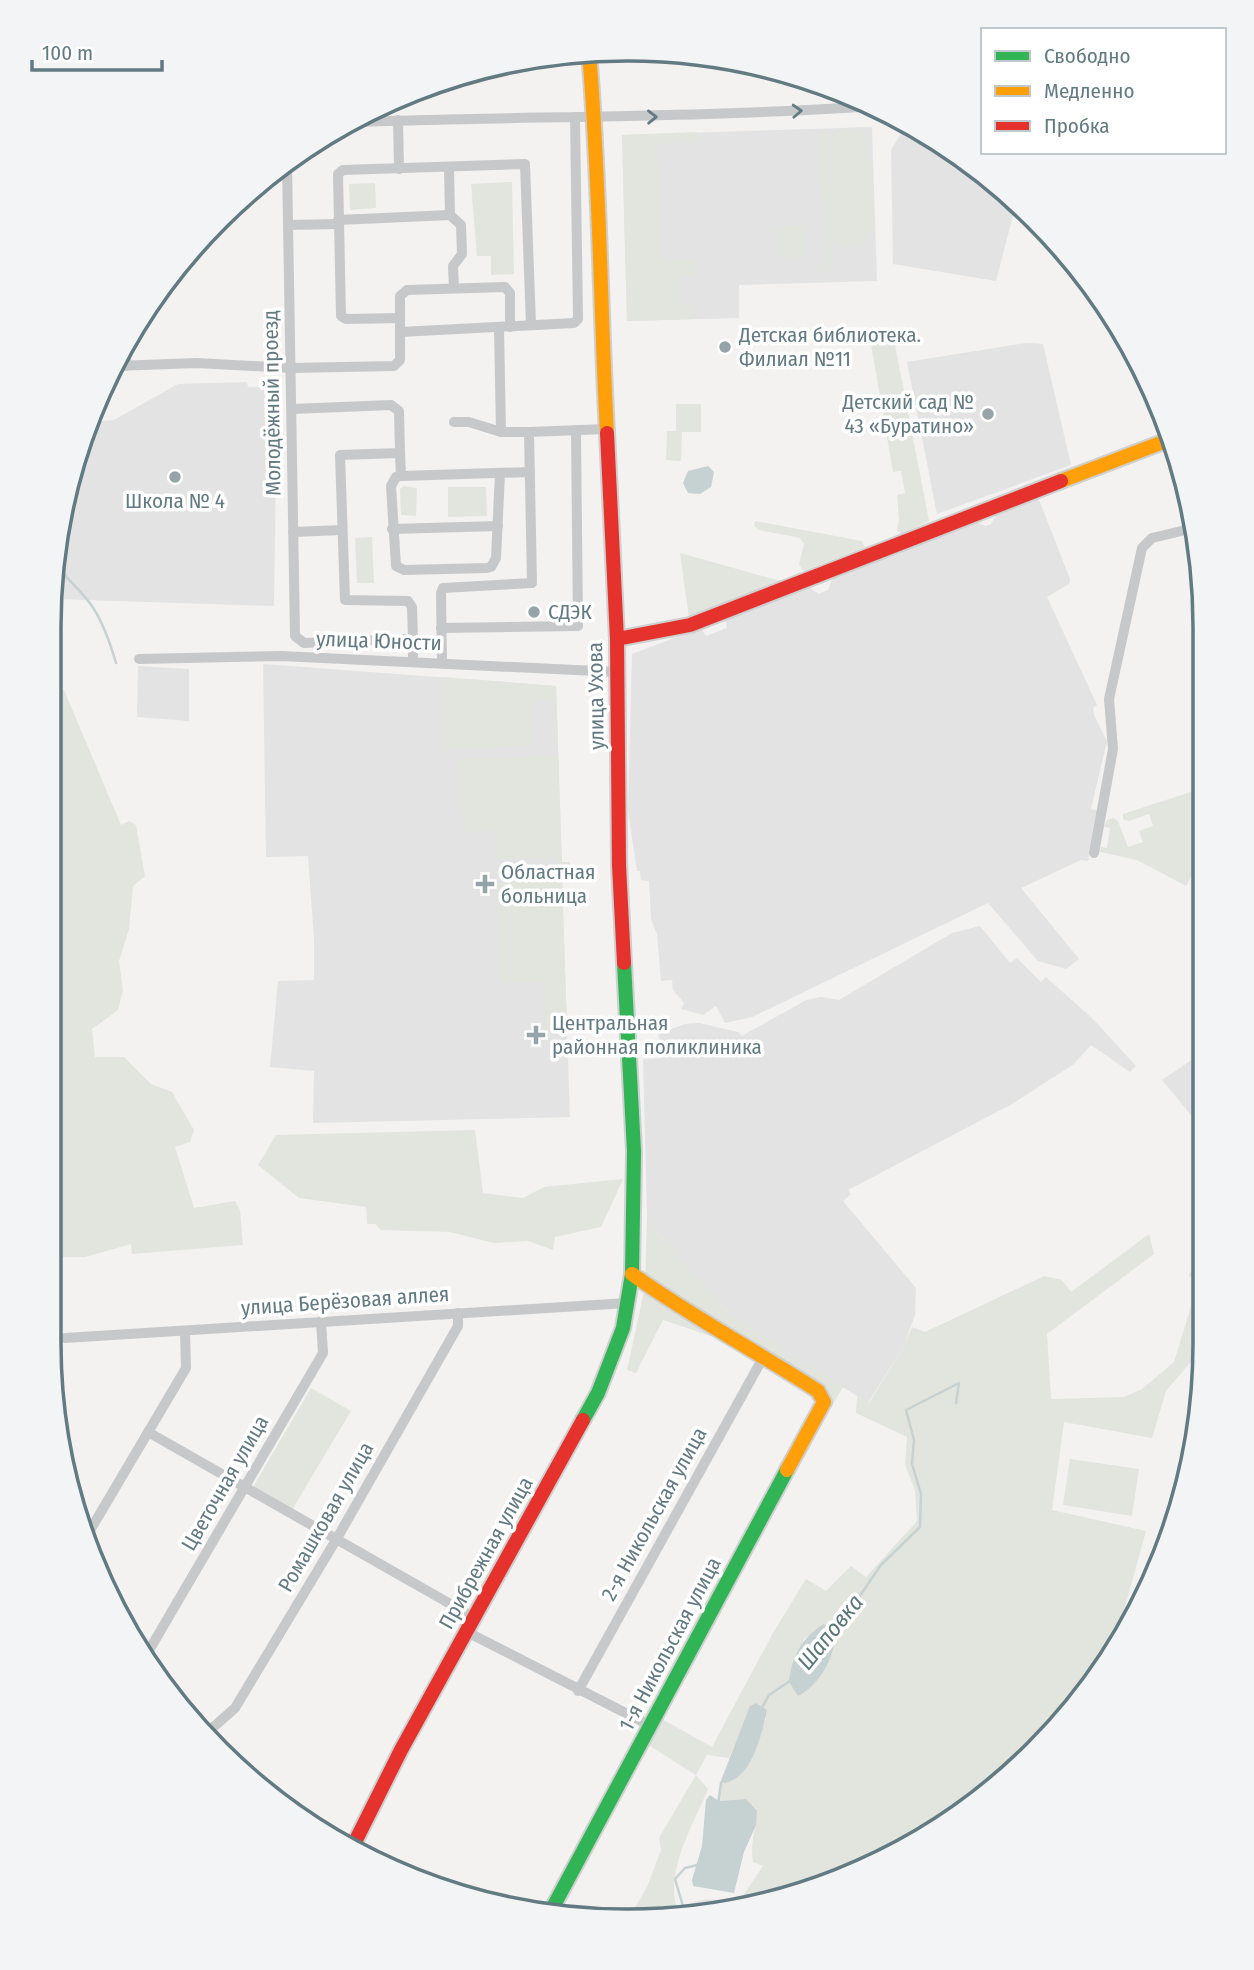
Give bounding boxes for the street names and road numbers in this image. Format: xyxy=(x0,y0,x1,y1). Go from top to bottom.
street label: Молодёжный проезд xyxy=(257,310,287,496)
street label: улица Юности xyxy=(316,626,442,656)
street label: улица Ухова xyxy=(582,642,610,750)
street label: улица Берёзовая аллея xyxy=(240,1281,450,1321)
street label: Цветочная улица xyxy=(176,1411,274,1555)
street label: 2-я Никольская улица xyxy=(596,1423,712,1605)
street label: Ромашковая улица xyxy=(273,1437,379,1597)
street label: Прибрежная улица xyxy=(433,1472,539,1634)
street label: 1-я Никольская улица xyxy=(613,1553,727,1735)

